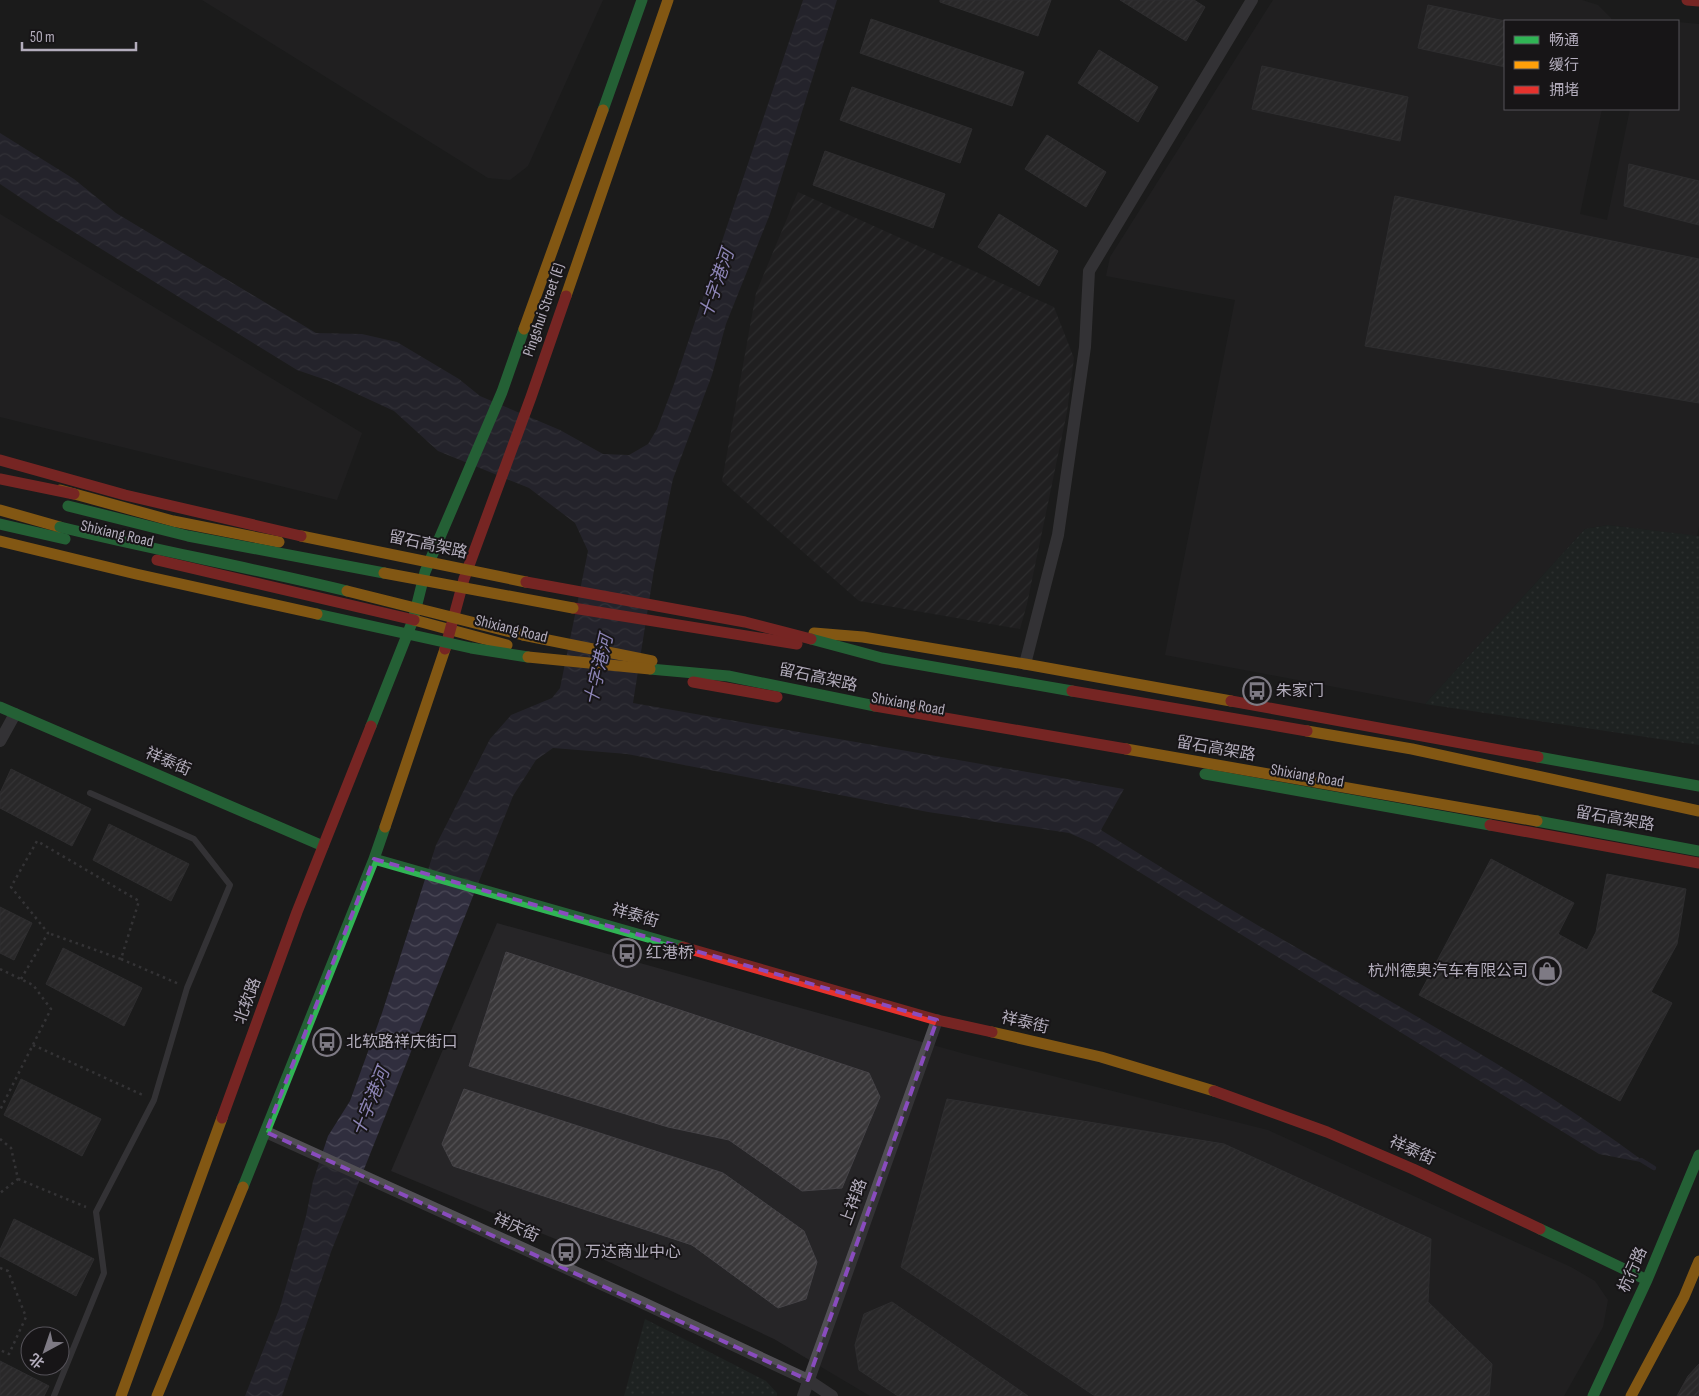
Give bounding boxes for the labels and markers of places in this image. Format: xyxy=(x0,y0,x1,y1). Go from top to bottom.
bus stop icon: 朱家门 xyxy=(1242,676,1272,706)
place label: 朱家门 xyxy=(1276,682,1324,701)
bus stop icon: 红港桥 xyxy=(612,938,642,968)
place label: 红港桥 xyxy=(646,944,694,963)
shop icon: 杭州德奥汽车有限公司 xyxy=(1532,956,1562,986)
place label: 杭州德奥汽车有限公司 xyxy=(1368,962,1528,981)
bus stop icon: 北软路祥庆街口 xyxy=(312,1027,342,1057)
place label: 北软路祥庆街口 xyxy=(346,1033,458,1052)
bus stop icon: 万达商业中心 xyxy=(551,1237,581,1267)
place label: 万达商业中心 xyxy=(585,1243,681,1262)

